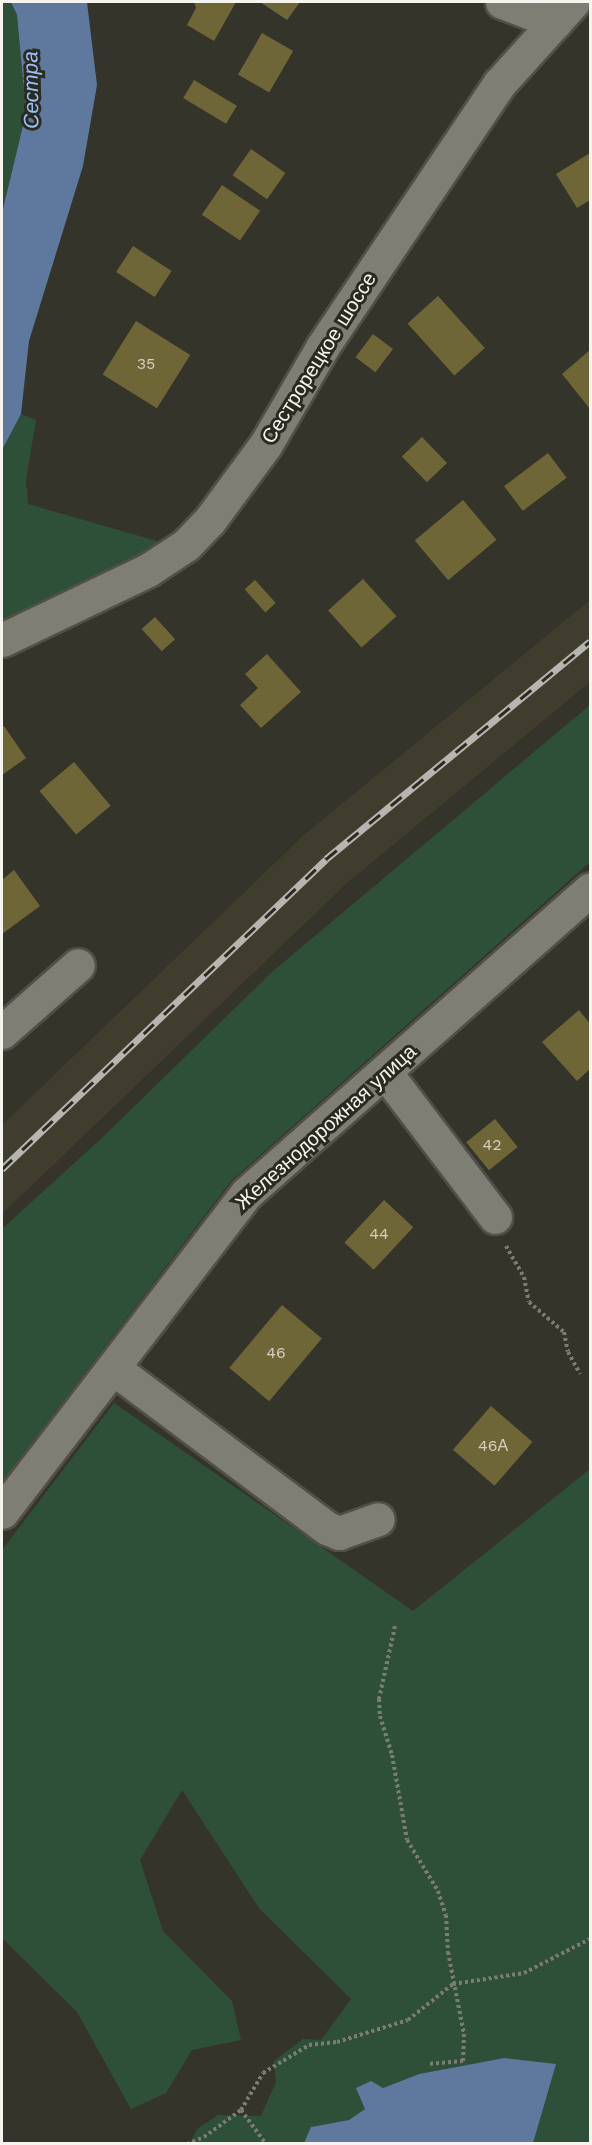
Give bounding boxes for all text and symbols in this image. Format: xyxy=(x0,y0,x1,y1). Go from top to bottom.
water label: Сестра xyxy=(18,51,44,129)
street label: Сестрорецкое шоссе xyxy=(257,268,381,448)
house number: 35 xyxy=(137,354,155,374)
street label: Железнодорожная улица xyxy=(231,1039,421,1215)
house number: 42 xyxy=(482,1135,502,1155)
house number: 44 xyxy=(369,1224,389,1244)
house number: 46 xyxy=(266,1343,286,1363)
house number: 46А xyxy=(478,1436,508,1456)

